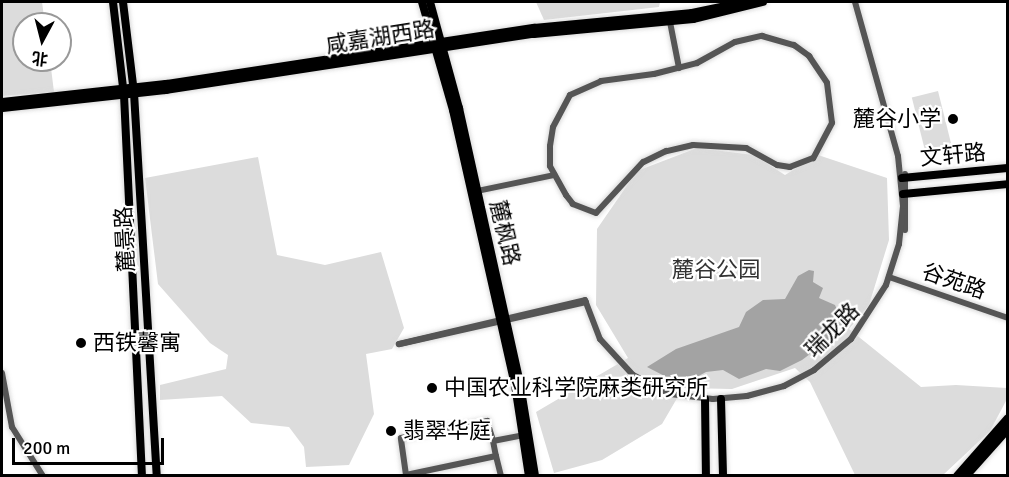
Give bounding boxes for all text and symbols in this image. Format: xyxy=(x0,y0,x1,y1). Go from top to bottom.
north arrow xyxy=(12,12,72,72)
street label: 咸嘉湖西路 xyxy=(324,15,436,59)
text: 北 xyxy=(31,47,49,69)
place label: 麓谷小学 xyxy=(853,106,941,132)
marker: 麓谷小学 xyxy=(946,112,960,126)
street label: 文轩路 xyxy=(919,139,987,171)
street label: 麓枫路 xyxy=(485,198,525,268)
street label: 麓景路 xyxy=(110,205,140,273)
park label: 麓谷公园 xyxy=(672,257,760,283)
street label: 谷苑路 xyxy=(919,258,989,304)
street label: 瑞龙路 xyxy=(799,297,865,363)
place label: 西铁馨寓 xyxy=(93,330,181,356)
marker: 西铁馨寓 xyxy=(74,336,88,350)
place label: 中国农业科学院麻类研究所 xyxy=(444,375,708,401)
marker: 中国农业科学院麻类研究所 xyxy=(425,381,439,395)
place label: 翡翠华庭 xyxy=(403,418,491,444)
marker: 翡翠华庭 xyxy=(384,424,398,438)
scale bar xyxy=(15,426,166,464)
text: 200 m xyxy=(23,437,70,459)

